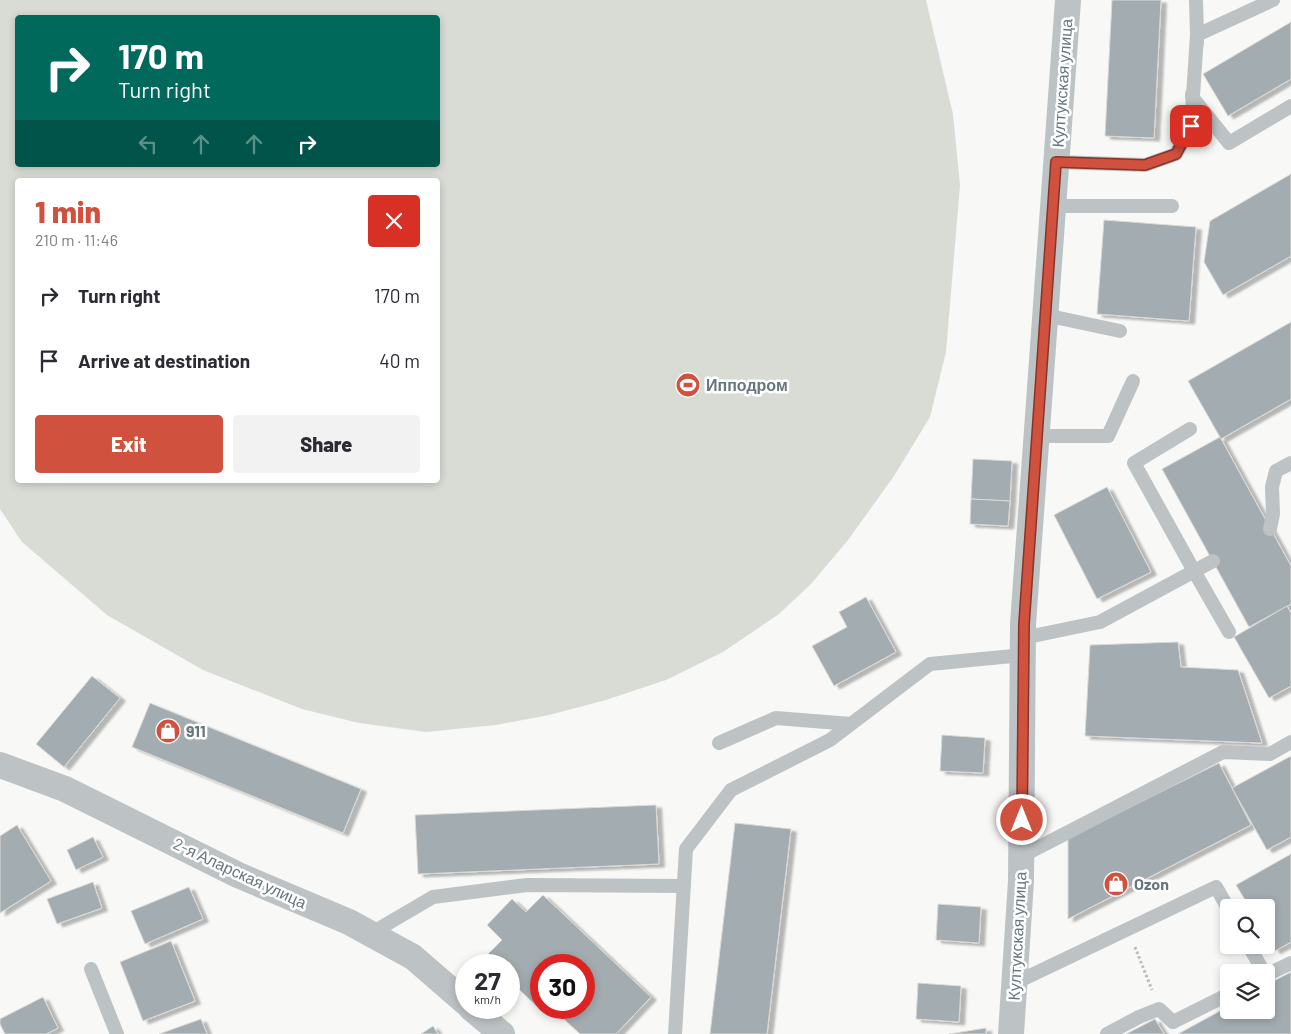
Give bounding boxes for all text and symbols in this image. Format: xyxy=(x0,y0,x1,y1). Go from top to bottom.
street label: Култукская улица xyxy=(1048,18,1075,148)
text: 170 m xyxy=(118,34,204,76)
icon: right xyxy=(35,35,100,100)
text: Turn right xyxy=(118,76,211,102)
pin xyxy=(1170,105,1212,147)
icon: arrive xyxy=(1177,112,1205,140)
icon: left xyxy=(134,130,162,158)
icon: ahead xyxy=(187,130,215,158)
icon: ahead xyxy=(240,130,268,158)
icon: right xyxy=(293,130,321,158)
text: 1 min xyxy=(35,193,101,229)
button: close xyxy=(368,195,420,247)
text: 210 m · 11:46 xyxy=(35,230,118,249)
icon: right xyxy=(35,282,63,310)
text: Turn right xyxy=(78,284,160,307)
text: 170 m xyxy=(374,284,420,307)
icon: arrive xyxy=(35,347,63,375)
text: Arrive at destination xyxy=(78,349,250,372)
text: 40 m xyxy=(379,349,420,372)
sports icon: Ипподром xyxy=(675,372,701,398)
place label: Ипподром xyxy=(706,375,788,394)
button: Exit xyxy=(35,415,223,473)
button: Share xyxy=(233,415,420,473)
shop icon: 911 xyxy=(155,718,181,744)
place label: 911 xyxy=(186,721,206,740)
position arrow xyxy=(995,793,1047,845)
street label: 2-я Аларская улица xyxy=(171,833,310,912)
street label: Култукская улица xyxy=(1004,871,1029,1001)
shop icon: Ozon xyxy=(1103,871,1129,897)
place label: Ozon xyxy=(1134,874,1169,893)
map controls xyxy=(1220,899,1275,1019)
button: search xyxy=(1220,899,1275,954)
speed limit sign: 30 xyxy=(530,954,595,1019)
button: layers xyxy=(1220,964,1275,1019)
text: 27 xyxy=(474,965,501,995)
text: km/h xyxy=(474,992,501,1006)

